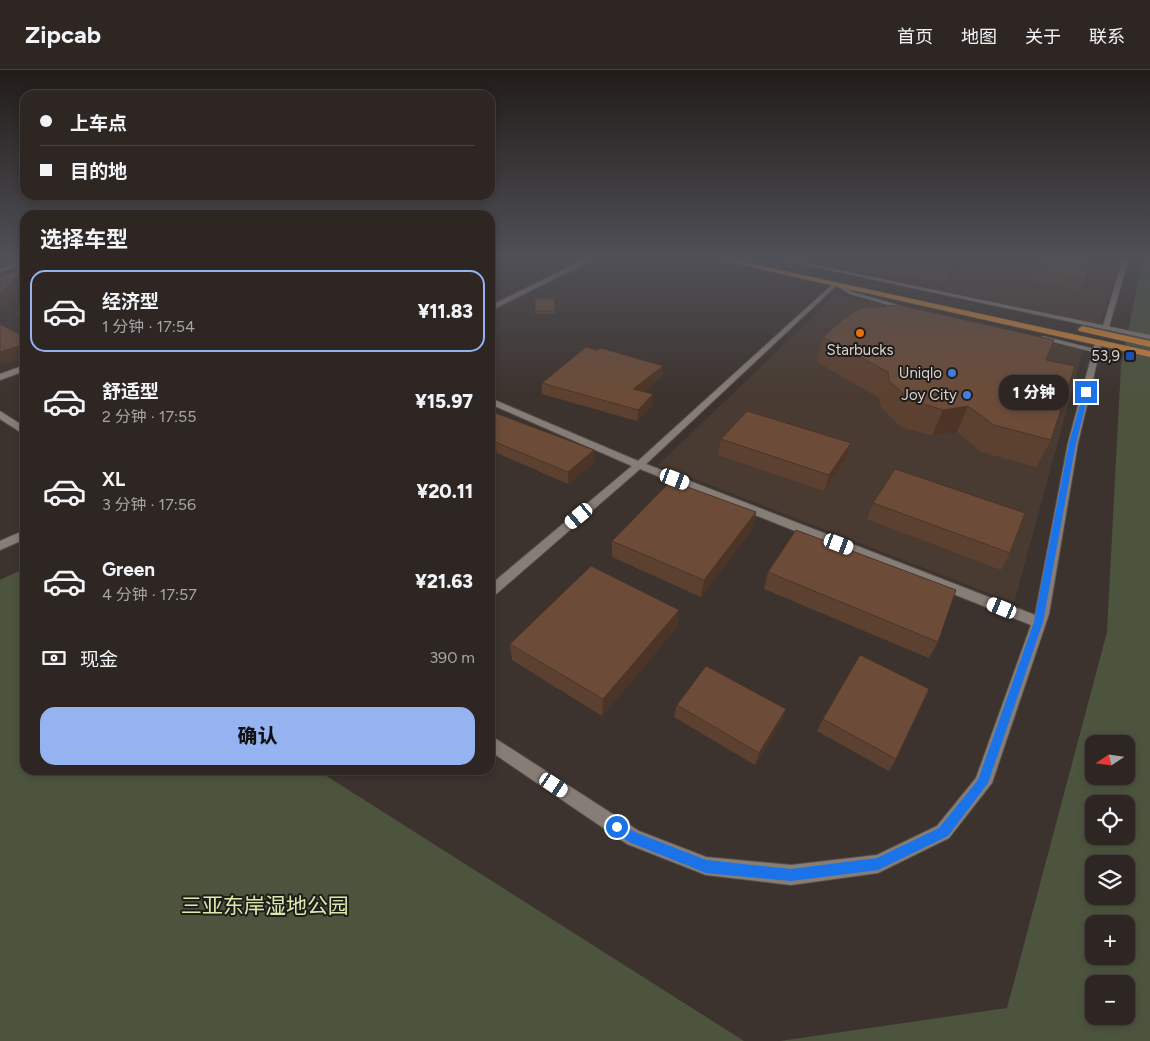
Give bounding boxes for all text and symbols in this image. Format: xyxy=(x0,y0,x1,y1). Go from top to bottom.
text: Zipcab xyxy=(25,20,101,49)
text: 首页 xyxy=(897,26,933,48)
text: 地图 xyxy=(961,26,997,48)
text: 关于 xyxy=(1025,26,1061,48)
text: 联系 xyxy=(1089,26,1125,48)
text: 上车点 xyxy=(70,112,127,135)
text: 目的地 xyxy=(70,160,127,183)
text: 选择车型 xyxy=(40,226,128,253)
icon: car xyxy=(42,289,87,334)
text: 经济型 xyxy=(102,290,159,313)
text: ¥11.83 xyxy=(418,300,473,323)
text: 1 分钟 · 17:54 xyxy=(102,317,195,336)
marker: Starbucks xyxy=(854,327,866,339)
place label: Starbucks xyxy=(826,341,894,359)
place label: 53,9 xyxy=(1091,347,1120,365)
marker: 53,9 xyxy=(1124,350,1136,362)
place label: Uniqlo xyxy=(899,364,942,382)
marker: Uniqlo xyxy=(946,367,958,379)
callout: 1 分钟 xyxy=(998,374,1068,410)
icon: car xyxy=(42,379,87,424)
text: 舒适型 xyxy=(102,380,159,403)
route end xyxy=(1075,381,1097,403)
text: 1 分钟 xyxy=(1013,383,1055,402)
place label: Joy City xyxy=(901,386,957,404)
marker: Joy City xyxy=(961,389,973,401)
text: ¥15.97 xyxy=(415,390,473,413)
text: 2 分钟 · 17:55 xyxy=(102,407,197,426)
car xyxy=(658,467,691,491)
text: XL xyxy=(102,468,125,491)
icon: car xyxy=(42,469,87,514)
text: ¥20.11 xyxy=(416,480,473,503)
text: 3 分钟 · 17:56 xyxy=(102,495,196,514)
car xyxy=(562,501,595,531)
car xyxy=(822,532,855,556)
text: Green xyxy=(102,558,155,581)
icon: car xyxy=(42,559,87,604)
text: ¥21.63 xyxy=(415,570,473,593)
text: 4 分钟 · 17:57 xyxy=(102,585,197,604)
car xyxy=(985,595,1018,621)
icon: cash xyxy=(40,644,68,672)
text: 现金 xyxy=(80,648,118,671)
text: 390 m xyxy=(429,648,475,667)
button: 确认 xyxy=(40,707,475,765)
north arrow xyxy=(1085,735,1135,785)
map controls xyxy=(1085,735,1135,1025)
car xyxy=(537,770,570,800)
button: locate xyxy=(1085,795,1135,845)
route start xyxy=(606,816,628,838)
button: layers xyxy=(1085,855,1135,905)
park label: 三亚东岸湿地公园 xyxy=(181,893,349,918)
button: + xyxy=(1085,915,1135,965)
button: − xyxy=(1085,975,1135,1025)

